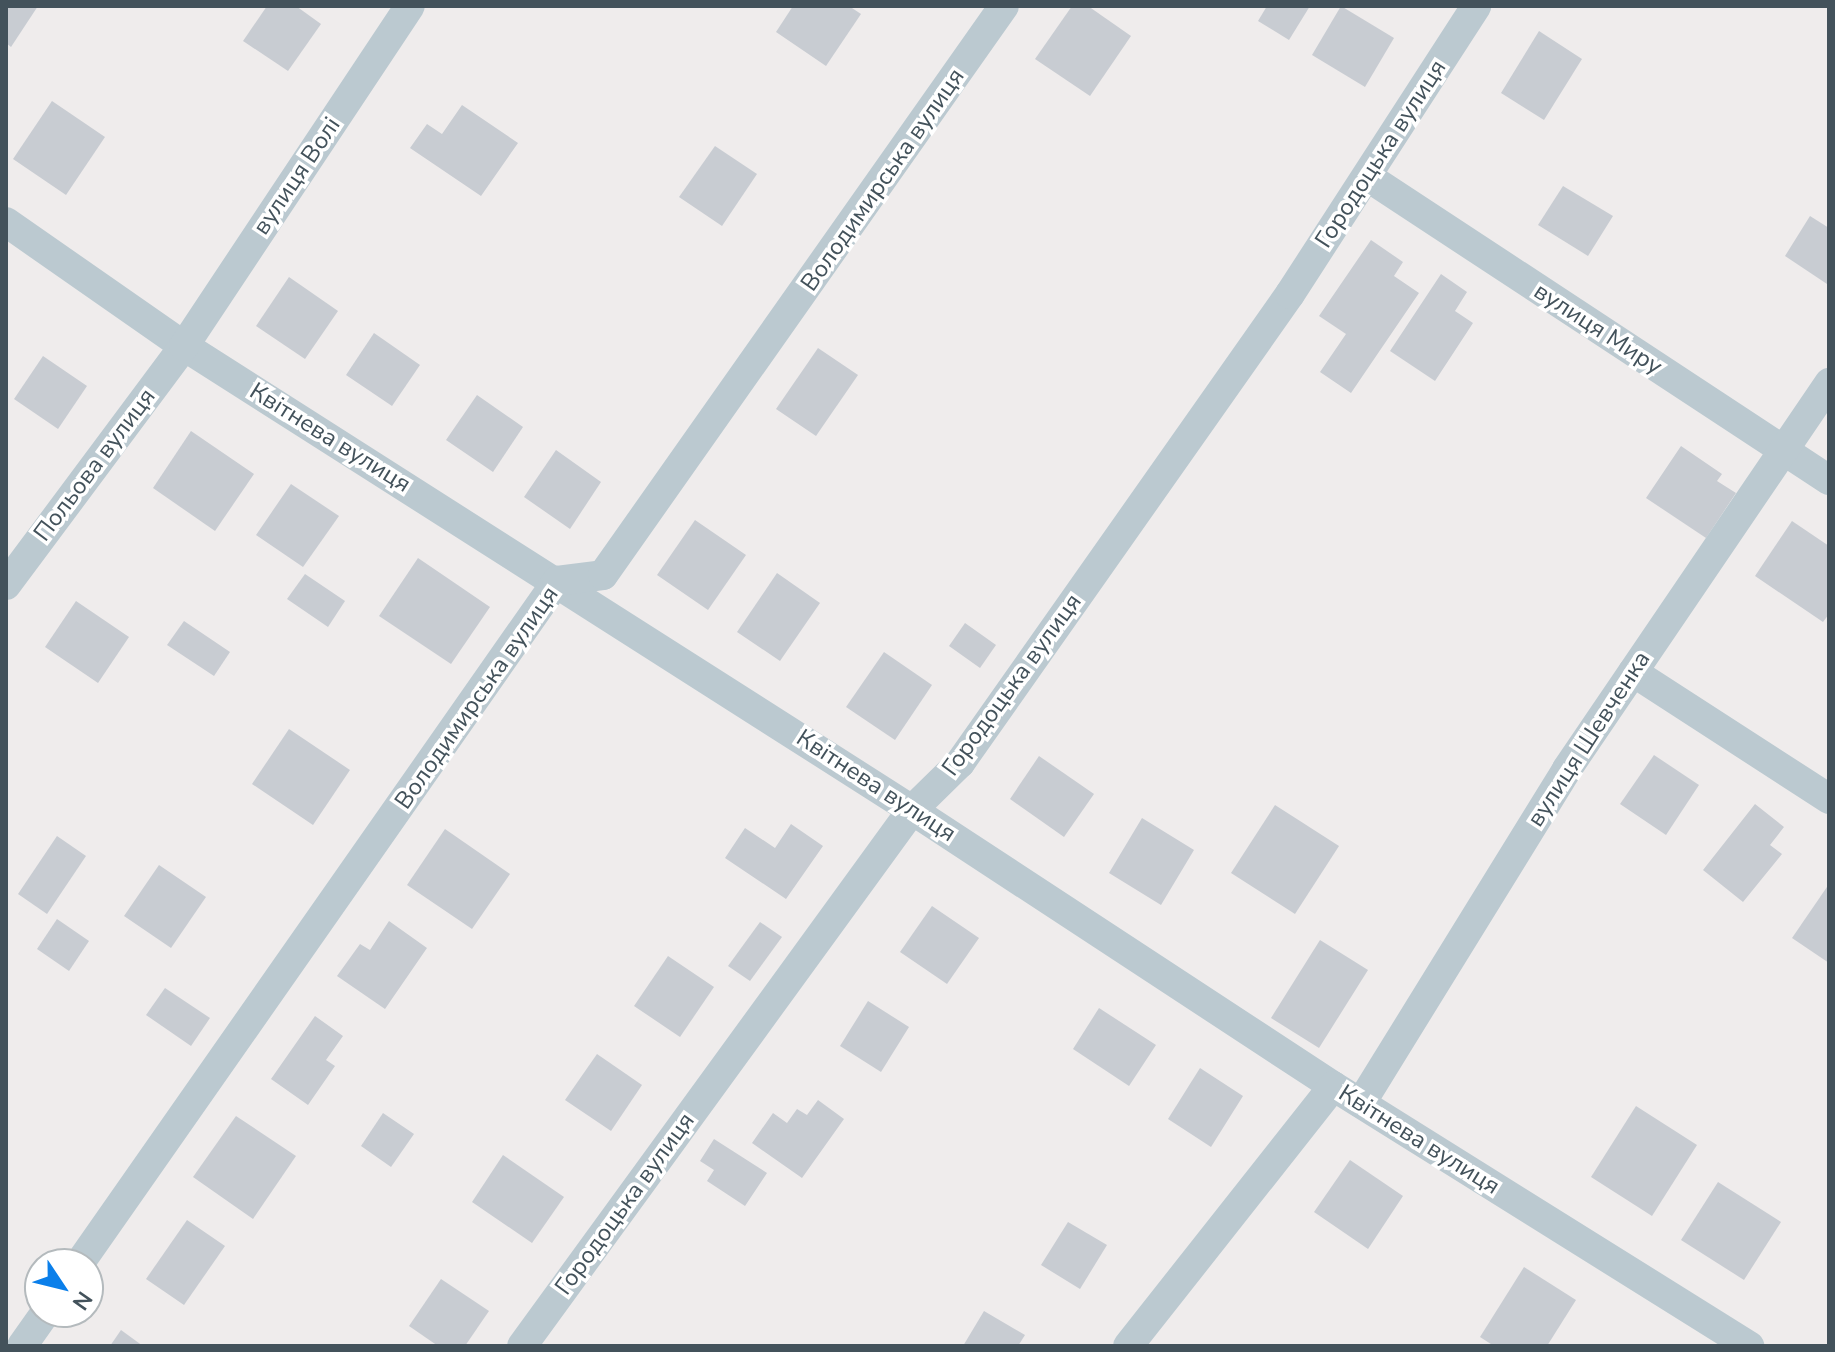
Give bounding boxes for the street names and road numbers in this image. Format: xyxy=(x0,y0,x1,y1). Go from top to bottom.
street label: Городоцька вулиця xyxy=(1309,55,1453,253)
street label: Володимирська вулиця xyxy=(795,63,971,297)
street label: вулиця Волі xyxy=(247,112,347,240)
street label: вулиця Миру xyxy=(1528,277,1668,381)
street label: Квітнева вулиця xyxy=(244,377,416,499)
street label: Польова вулиця xyxy=(28,383,162,547)
street label: Володимирська вулиця xyxy=(389,581,565,815)
street label: Городоцька вулиця xyxy=(936,588,1088,782)
street label: вулиця Шевченка xyxy=(1521,646,1657,832)
street label: Квітнева вулиця xyxy=(791,724,961,848)
street label: Квітнева вулиця xyxy=(1333,1079,1505,1201)
street label: Городоцька вулиця xyxy=(549,1107,701,1301)

